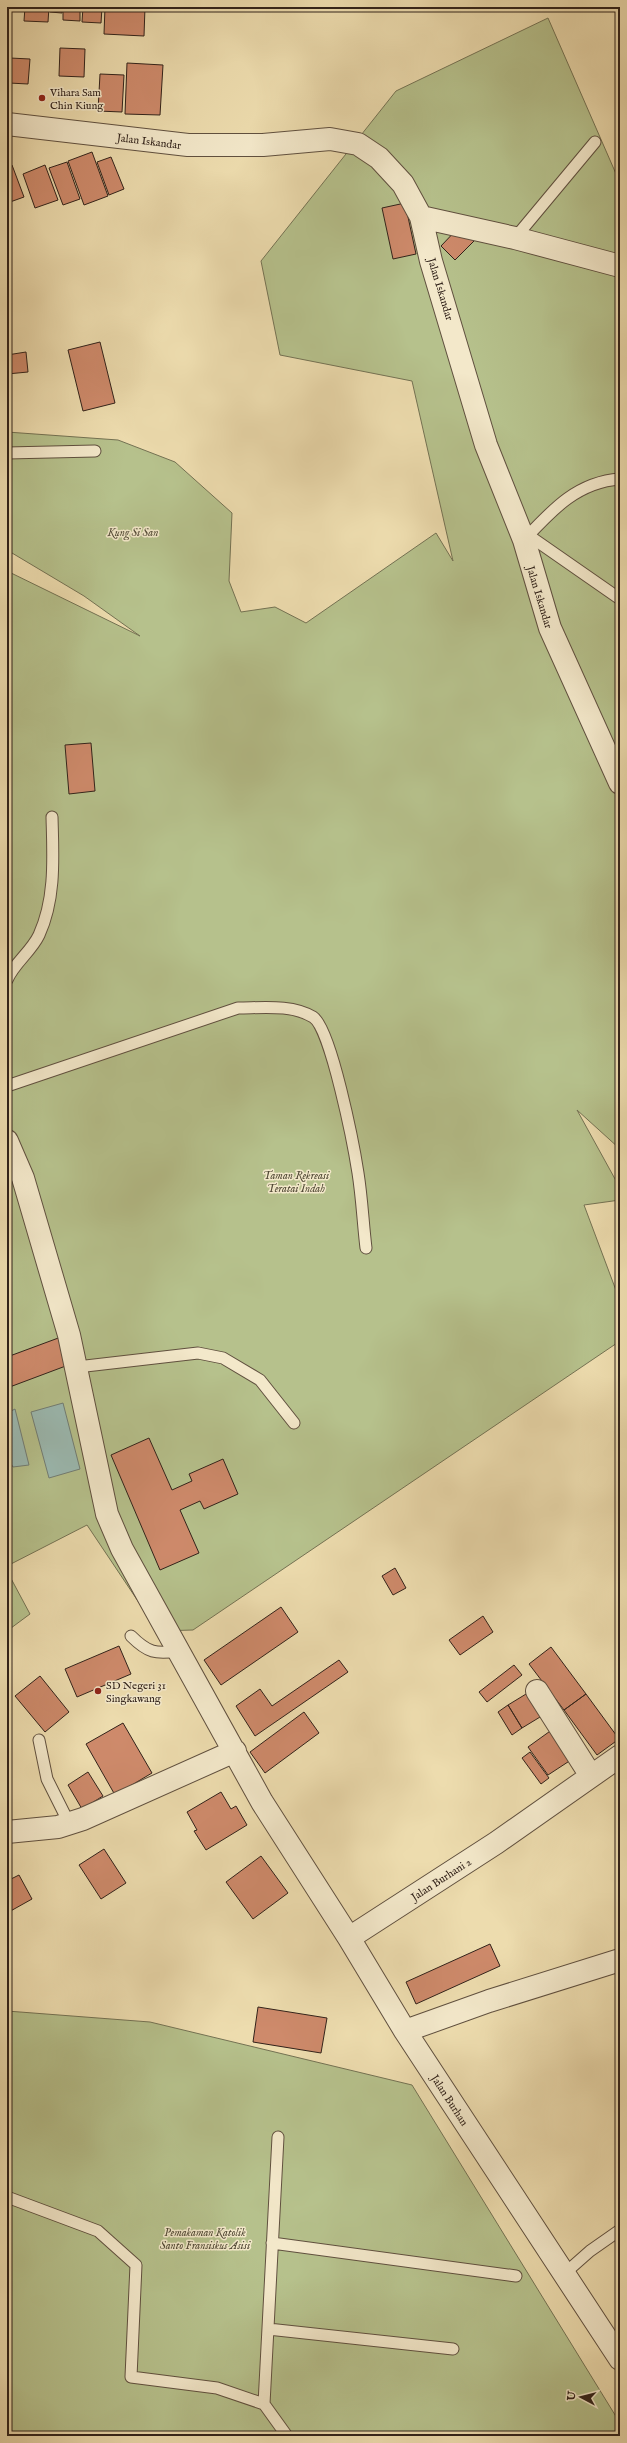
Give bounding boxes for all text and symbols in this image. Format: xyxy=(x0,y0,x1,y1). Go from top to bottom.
place label: Vihara Sam Chin Kiung xyxy=(49,86,104,113)
marker: Vihara Sam Chin Kiung xyxy=(37,93,47,103)
street label: Jalan Iskandar xyxy=(114,131,182,153)
street label: Jalan Iskandar xyxy=(423,254,456,322)
park label: Kung Si San xyxy=(107,526,158,541)
street label: Jalan Iskandar xyxy=(522,562,555,630)
park label: Taman Rekreasi Teratai Indah xyxy=(263,1169,330,1196)
place label: SD Negeri 31 Singkawang xyxy=(106,1679,166,1706)
marker: SD Negeri 31 Singkawang xyxy=(93,1686,103,1696)
street label: Jalan Burhani 2 xyxy=(407,1855,474,1906)
street label: Jalan Burhan xyxy=(426,2071,471,2129)
park label: Pemakaman Katolik Santo Fransiskus Asisi xyxy=(160,2226,251,2253)
north arrow xyxy=(561,2377,601,2417)
text: U xyxy=(564,2390,580,2402)

